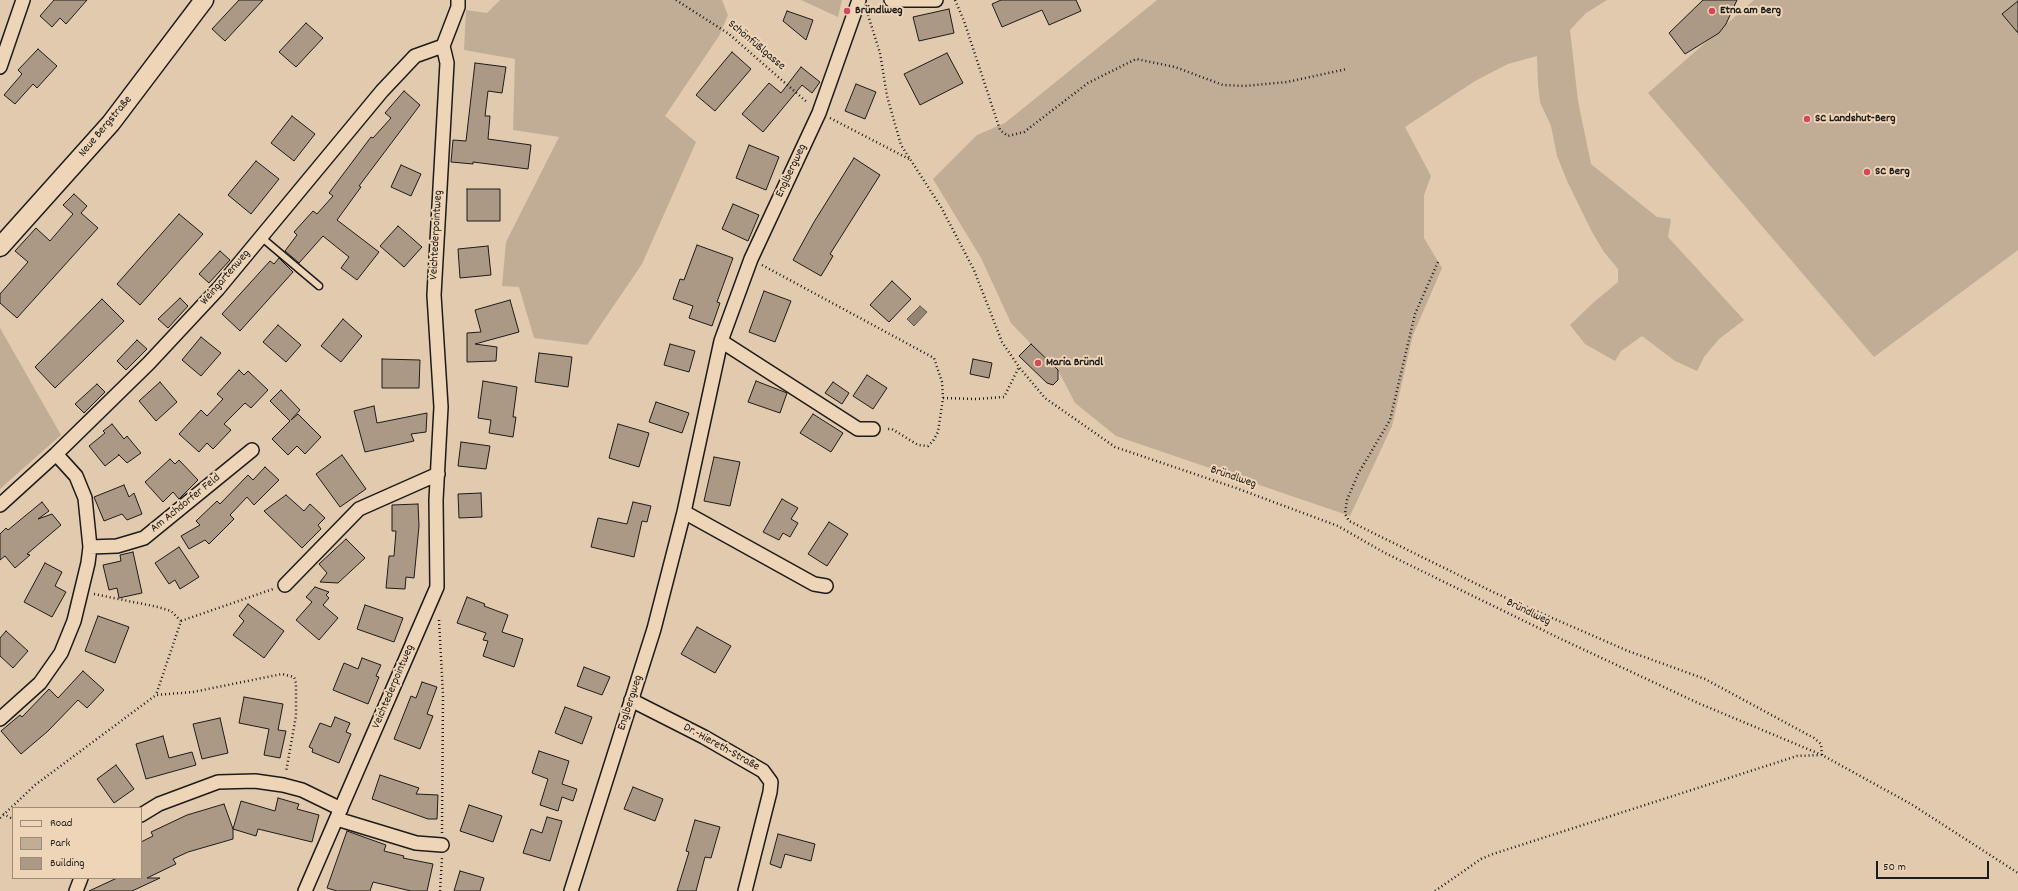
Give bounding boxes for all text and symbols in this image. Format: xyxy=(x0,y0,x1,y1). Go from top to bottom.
place label: Bründlweg xyxy=(855,4,903,18)
place label: Etna am Berg xyxy=(1720,4,1781,18)
marker: Bründlweg xyxy=(842,6,852,16)
marker: Etna am Berg xyxy=(1707,6,1717,16)
street label: Schönfüßlgasse xyxy=(724,18,788,74)
street label: Neue Bergstraße xyxy=(76,93,136,161)
place label: SC Landshut-Berg xyxy=(1815,112,1896,126)
marker: SC Landshut-Berg xyxy=(1802,114,1812,124)
street label: Englbergweg xyxy=(773,142,811,200)
place label: SC Berg xyxy=(1875,165,1910,179)
marker: SC Berg xyxy=(1862,167,1872,177)
street label: Veichtederpointweg xyxy=(427,190,447,280)
street label: Weingartenweg xyxy=(198,247,254,309)
place label: Maria Bründl xyxy=(1046,356,1103,370)
marker: Maria Bründl xyxy=(1033,358,1043,368)
street label: Bründlweg xyxy=(1208,463,1258,493)
street label: Am Achdorfer Feld xyxy=(148,471,224,537)
street label: Bründlweg xyxy=(1503,596,1553,630)
street label: Veichtederpointweg xyxy=(370,643,418,731)
street label: Englbergweg xyxy=(615,673,647,733)
street label: Dr.-Hiereth-Straße xyxy=(680,721,762,775)
legend xyxy=(12,807,142,879)
text: Road xyxy=(50,815,72,832)
text: Park xyxy=(50,835,70,852)
scale bar xyxy=(1878,853,1991,879)
text: Building xyxy=(50,855,85,872)
text: 50 m xyxy=(1883,859,1906,876)

